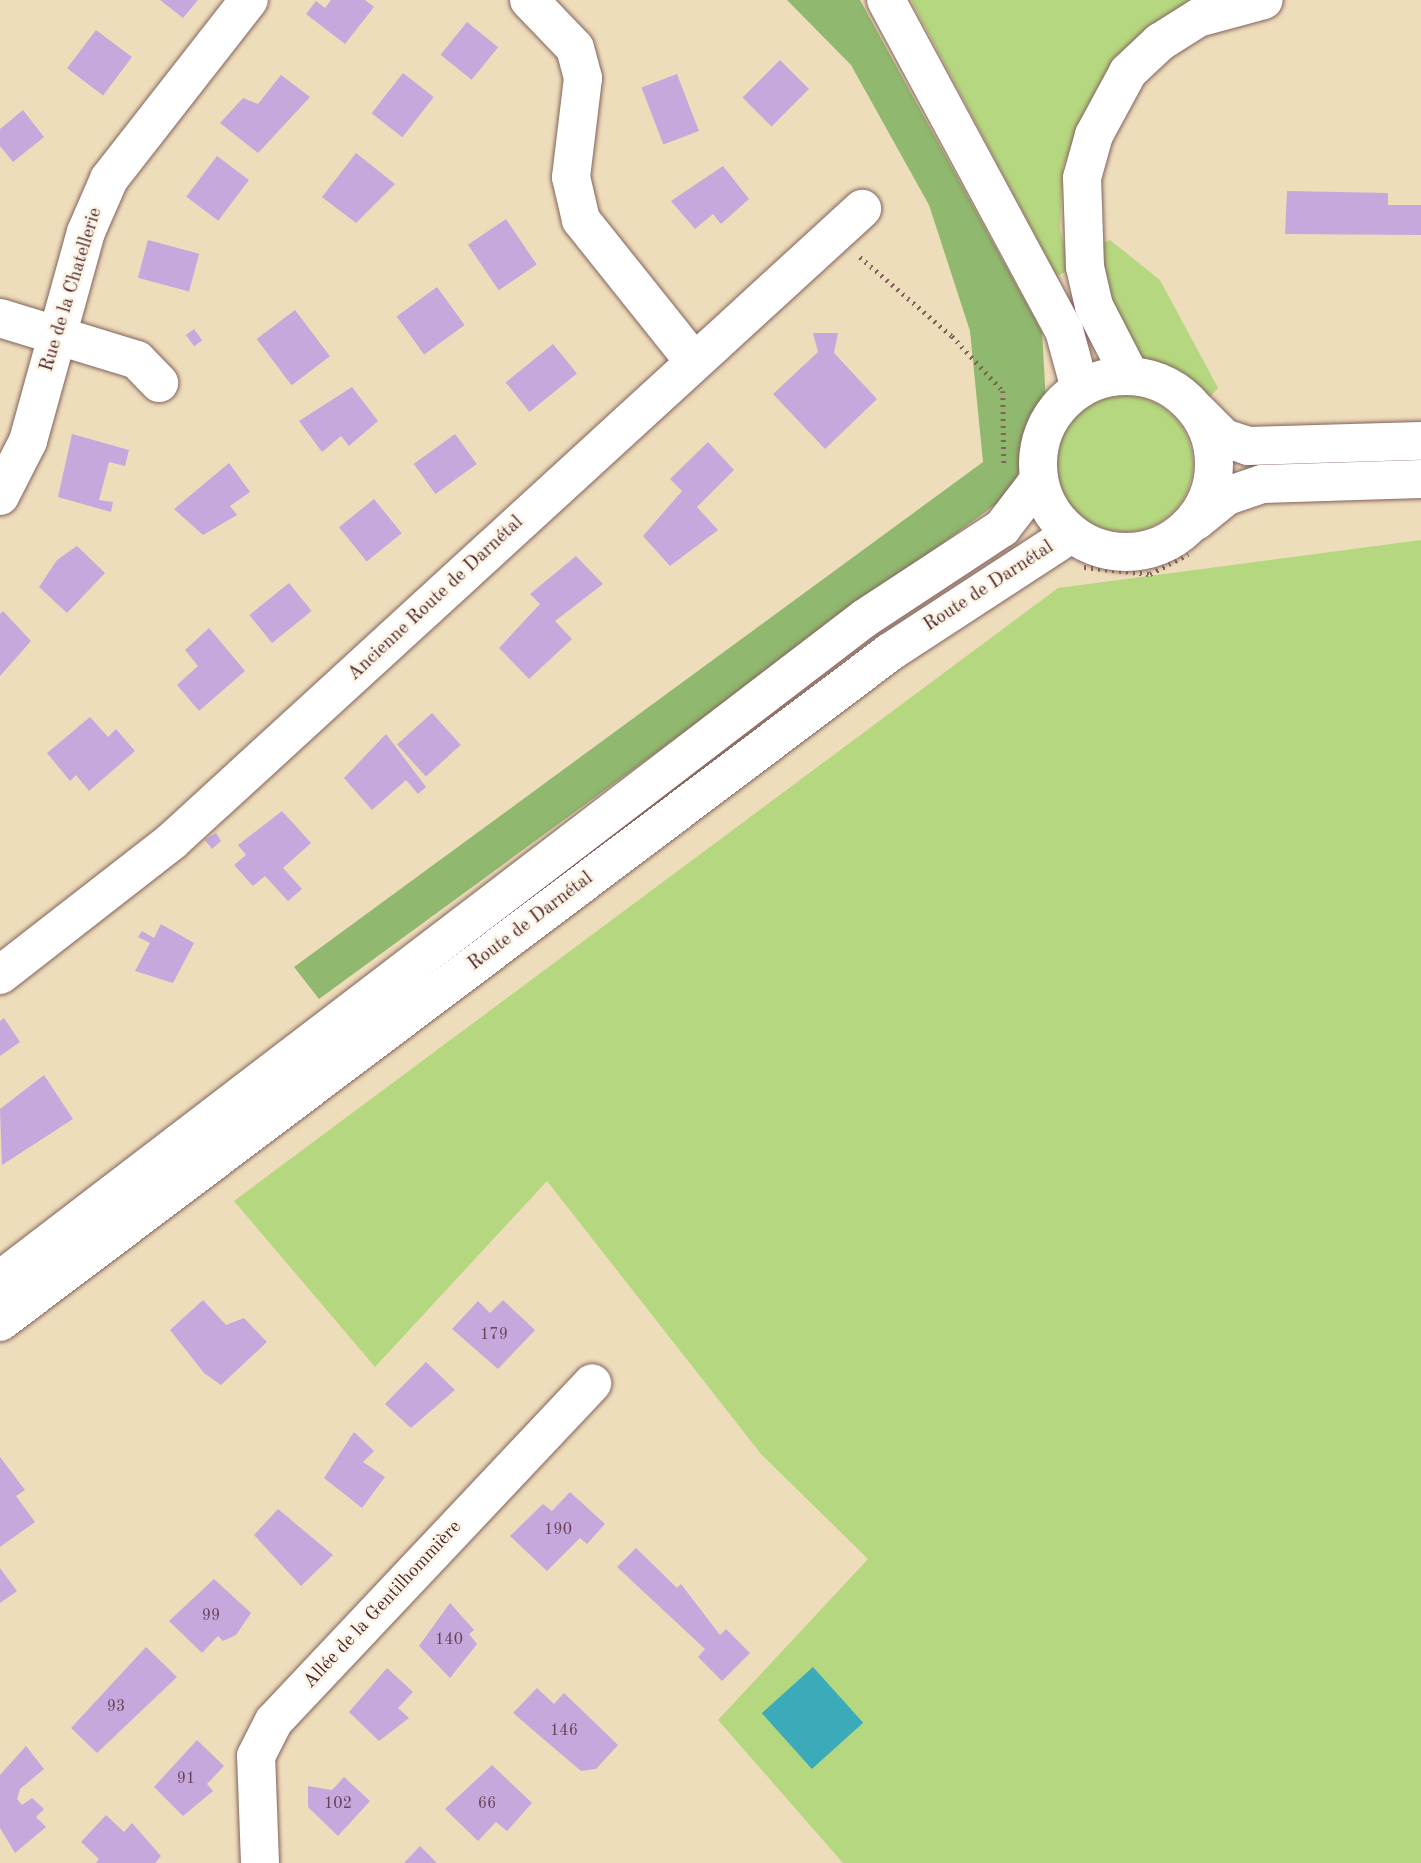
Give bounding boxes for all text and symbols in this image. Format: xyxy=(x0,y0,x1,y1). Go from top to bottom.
street label: Rue de la Chatellerie xyxy=(36,205,108,375)
street label: Ancienne Route de Darnétal xyxy=(344,512,528,686)
street label: Route de Darnétal xyxy=(920,537,1058,637)
street label: Route de Darnétal xyxy=(464,868,598,976)
house number: 179 xyxy=(480,1325,508,1345)
street label: Allée de la Gentilhommière xyxy=(299,1516,467,1694)
house number: 190 xyxy=(544,1520,572,1540)
house number: 99 xyxy=(202,1606,220,1626)
house number: 140 xyxy=(435,1630,463,1650)
house number: 93 xyxy=(107,1697,125,1717)
house number: 146 xyxy=(550,1721,578,1741)
house number: 91 xyxy=(177,1769,195,1789)
house number: 102 xyxy=(324,1794,352,1814)
house number: 66 xyxy=(478,1794,496,1814)

